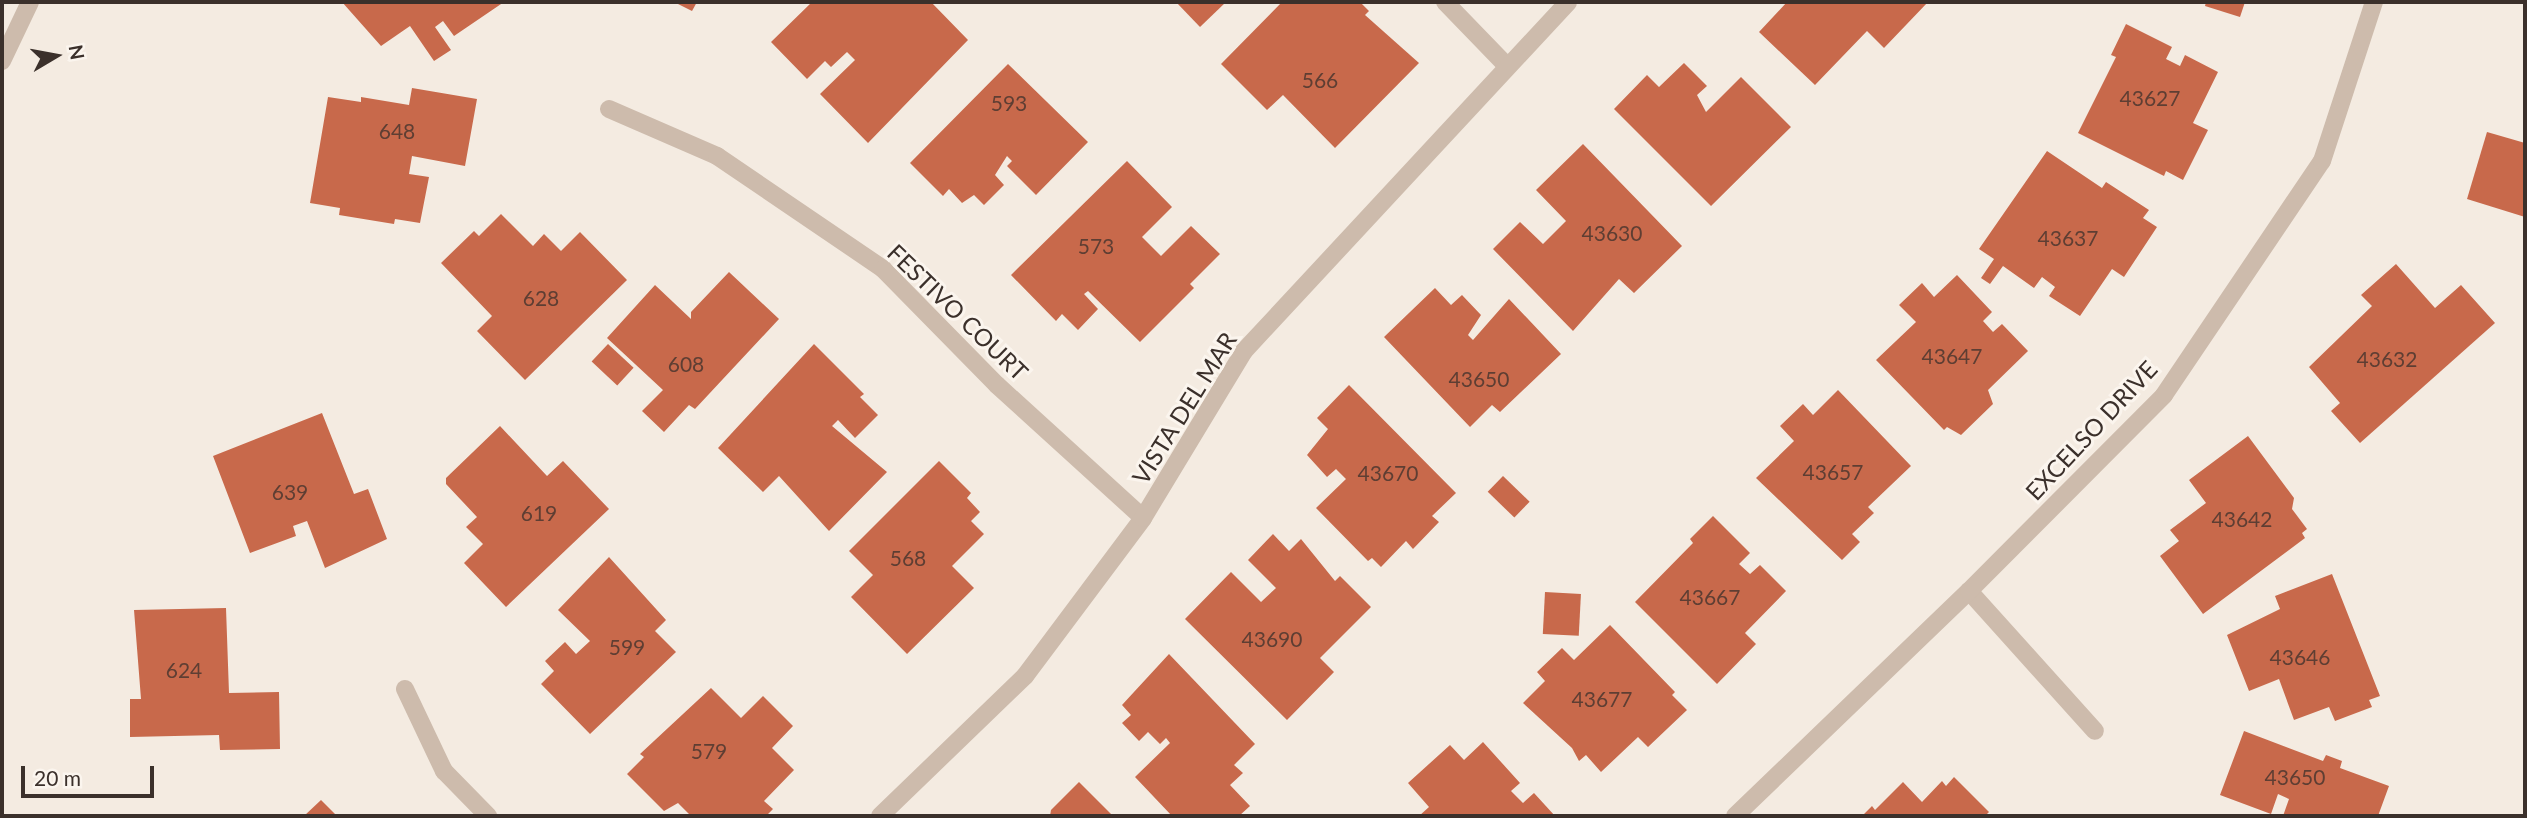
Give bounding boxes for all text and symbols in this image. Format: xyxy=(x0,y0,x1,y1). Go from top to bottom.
north arrow xyxy=(21,21,91,91)
text: N xyxy=(65,43,90,61)
house number: 566 xyxy=(1302,67,1338,93)
house number: 43627 xyxy=(2120,85,2180,111)
house number: 593 xyxy=(991,90,1027,116)
house number: 648 xyxy=(379,118,415,144)
house number: 43630 xyxy=(1582,220,1642,246)
house number: 43637 xyxy=(2038,225,2098,251)
house number: 573 xyxy=(1078,233,1114,259)
street label: FESTIVO COURT xyxy=(882,238,1034,386)
house number: 628 xyxy=(523,285,559,311)
street label: VISTA DEL MAR xyxy=(1125,326,1243,490)
house number: 43647 xyxy=(1922,343,1982,369)
house number: 43632 xyxy=(2357,346,2417,372)
house number: 608 xyxy=(668,351,704,377)
street label: EXCELSO DRIVE xyxy=(2019,355,2163,505)
house number: 43650 xyxy=(1449,366,1509,392)
house number: 43657 xyxy=(1803,459,1863,485)
house number: 43670 xyxy=(1358,460,1418,486)
house number: 639 xyxy=(272,479,308,505)
house number: 619 xyxy=(521,500,557,526)
house number: 43642 xyxy=(2212,506,2272,532)
house number: 568 xyxy=(890,545,926,571)
house number: 43667 xyxy=(1680,584,1740,610)
house number: 43690 xyxy=(1242,626,1302,652)
house number: 599 xyxy=(609,634,645,660)
house number: 43646 xyxy=(2270,644,2330,670)
house number: 624 xyxy=(166,657,202,683)
house number: 43677 xyxy=(1572,686,1632,712)
house number: 579 xyxy=(691,738,727,764)
scale bar xyxy=(24,752,158,796)
house number: 43650 xyxy=(2265,764,2325,790)
text: 20 m xyxy=(34,765,81,790)

